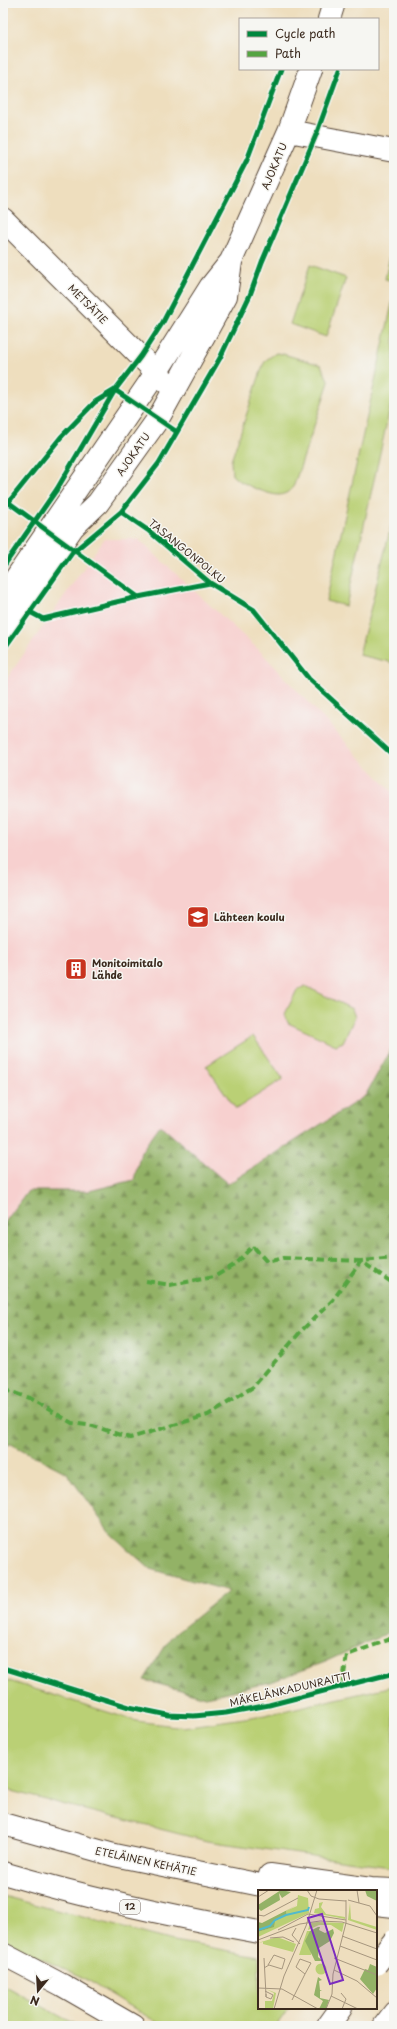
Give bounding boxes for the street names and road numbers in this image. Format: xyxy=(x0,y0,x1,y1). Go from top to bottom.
street label: AJOKATU xyxy=(257,140,290,192)
street label: METSÄTIE xyxy=(65,280,112,327)
street label: AJOKATU xyxy=(112,429,153,478)
street label: TASANGONPOLKU xyxy=(146,515,229,586)
street label: MÄKELÄNKADUNRAITTI xyxy=(228,1667,352,1710)
street label: ETELÄINEN KEHÄTIE xyxy=(94,1842,198,1879)
road number: 12 xyxy=(120,1900,140,1914)

